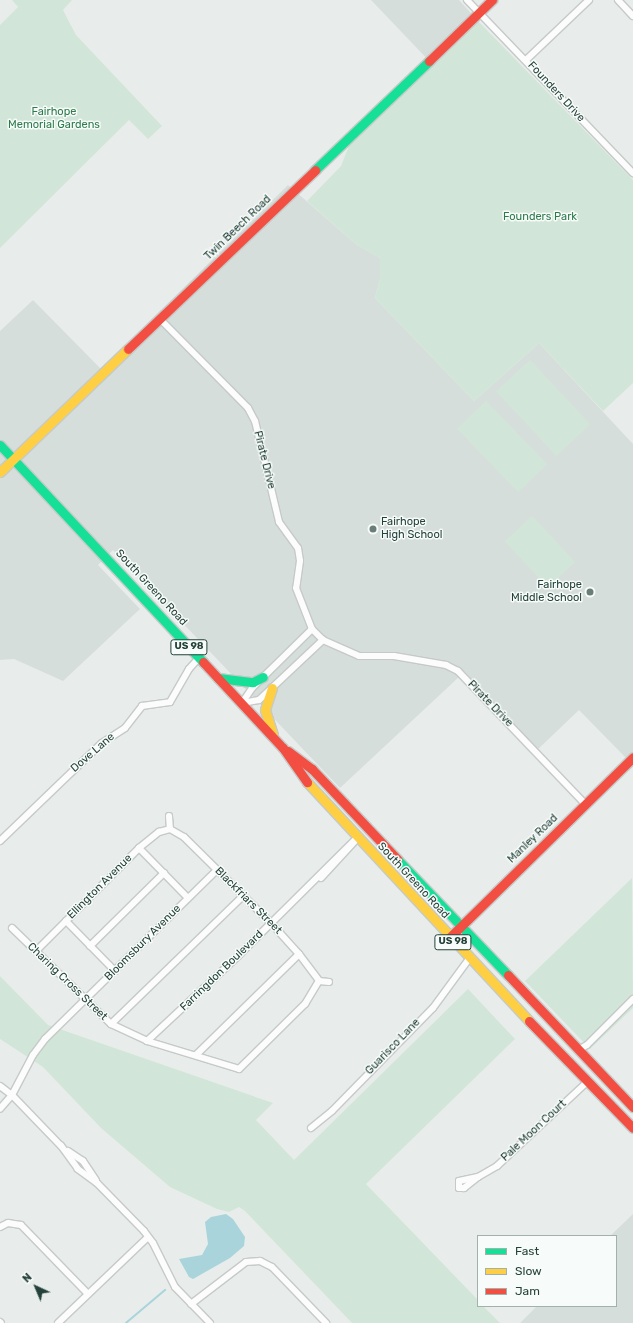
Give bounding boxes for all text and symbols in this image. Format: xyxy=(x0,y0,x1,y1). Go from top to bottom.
street label: Founders Drive xyxy=(525,59,587,125)
park label: Fairhope Memorial Gardens xyxy=(8,106,100,132)
street label: Twin Beech Road xyxy=(202,193,274,263)
park label: Founders Park xyxy=(503,210,577,224)
street label: Pirate Drive xyxy=(250,430,278,490)
place label: Fairhope High School xyxy=(381,516,442,542)
marker: Fairhope High School xyxy=(368,524,378,534)
street label: South Greeno Road xyxy=(112,547,190,629)
place label: Fairhope Middle School xyxy=(511,579,582,605)
marker: Fairhope Middle School xyxy=(585,587,595,597)
road number: US 98 xyxy=(170,639,208,655)
street label: Pirate Drive xyxy=(465,678,515,730)
street label: Dove Lane xyxy=(68,730,118,776)
street label: Manley Road xyxy=(505,812,561,866)
street label: South Greeno Road xyxy=(374,840,452,922)
street label: Ellington Avenue xyxy=(65,852,135,922)
street label: Blackfriars Street xyxy=(212,865,284,937)
street label: Bloomsbury Avenue xyxy=(102,902,184,984)
street label: Farringdon Boulevard xyxy=(178,928,266,1014)
road number: US 98 xyxy=(434,934,472,950)
street label: Charing Cross Street xyxy=(24,940,110,1024)
street label: Guarisco Lane xyxy=(363,1016,423,1078)
street label: Pale Moon Court xyxy=(499,1098,569,1164)
legend xyxy=(477,1235,617,1307)
text: Fast xyxy=(515,1244,539,1258)
text: Slow xyxy=(515,1264,542,1278)
north arrow xyxy=(16,1267,56,1307)
text: N xyxy=(20,1271,35,1285)
text: Jam xyxy=(515,1284,540,1298)

